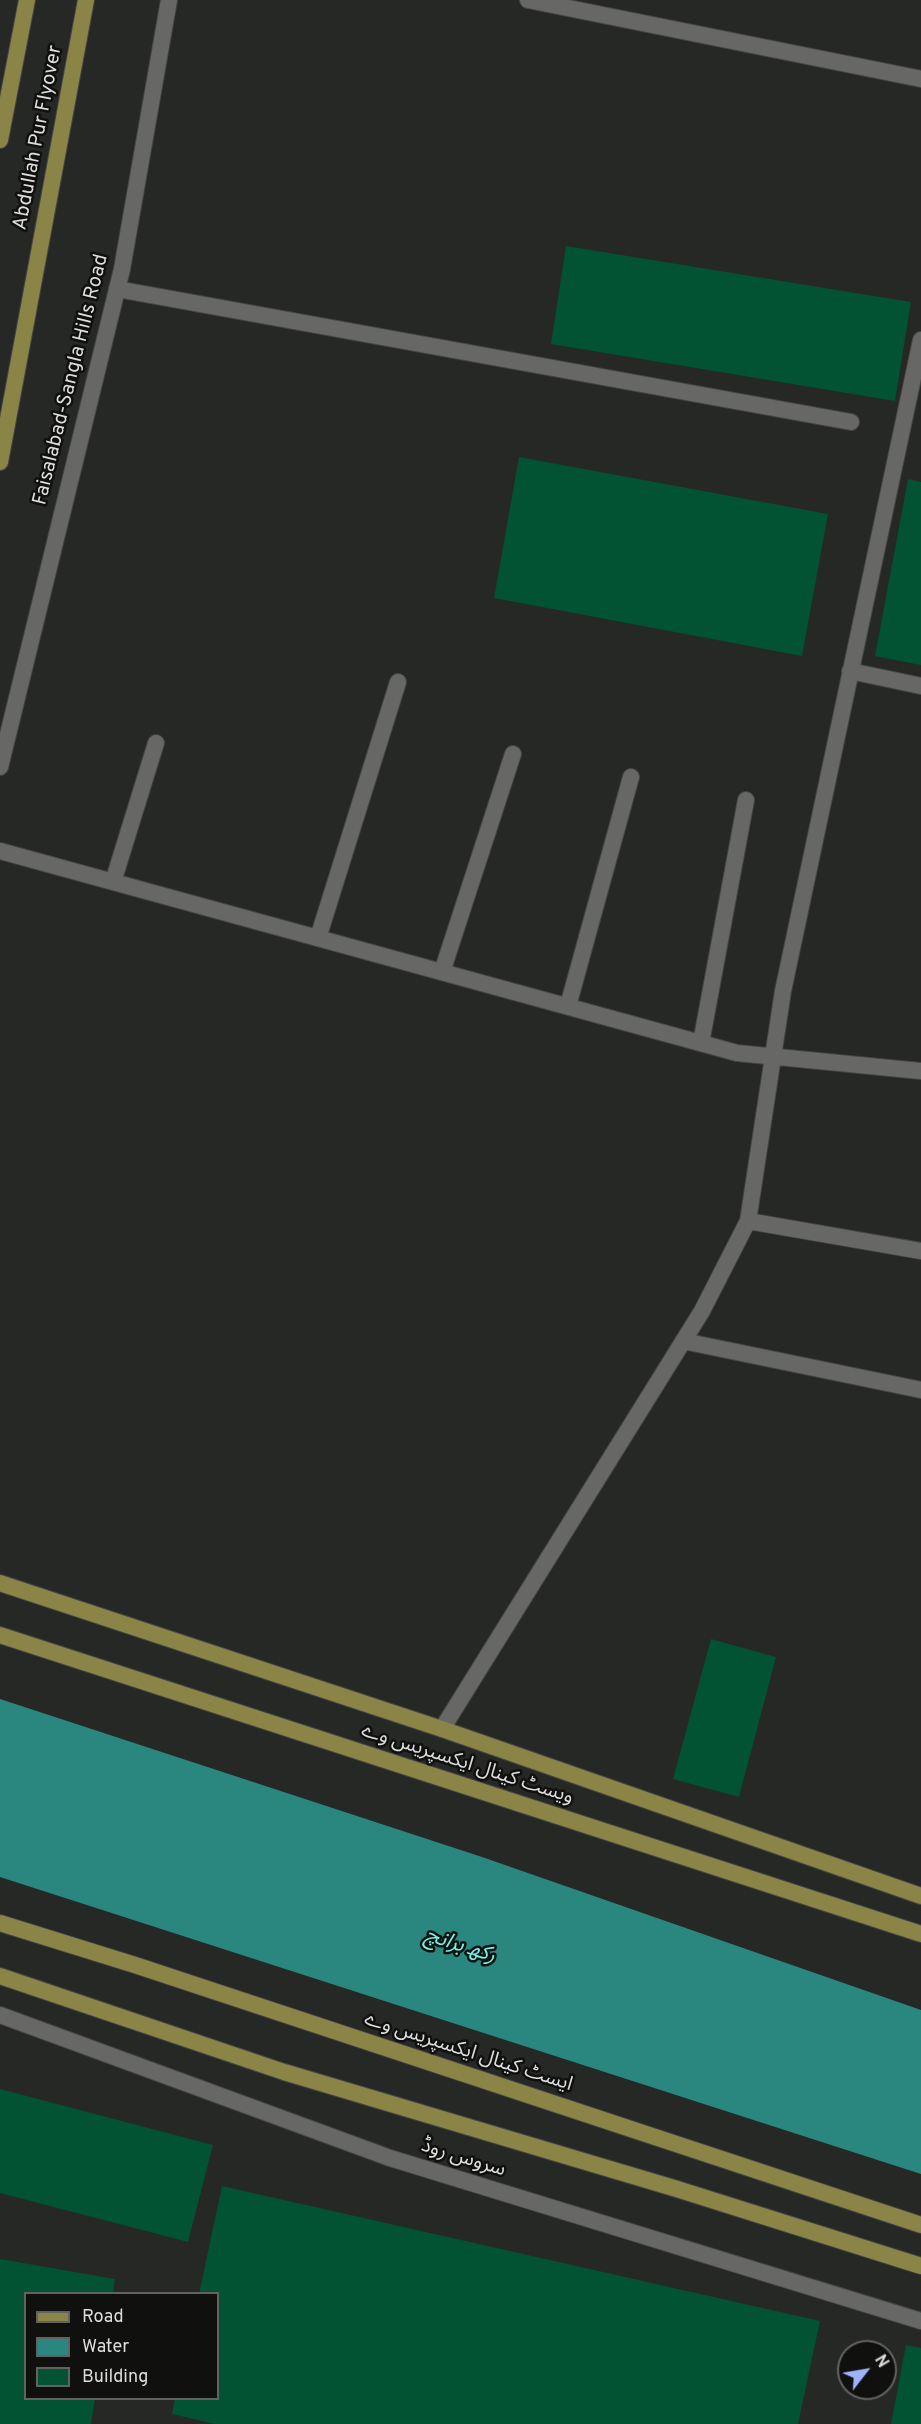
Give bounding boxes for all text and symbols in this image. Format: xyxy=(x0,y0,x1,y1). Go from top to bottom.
street label: Abdullah Pur Flyover xyxy=(9,44,69,232)
street label: Faisalabad-Sangla Hills Road xyxy=(29,252,115,508)
street label: ویسٹ کینال ایکسپریس وے xyxy=(358,1719,576,1811)
water label: رکھ برانچ xyxy=(422,1924,498,1970)
street label: ایسٹ کینال ایکسپریس وے xyxy=(361,2008,575,2098)
street label: سروس روڈ xyxy=(418,2135,508,2183)
legend xyxy=(24,2292,219,2400)
text: Road xyxy=(82,2306,124,2329)
text: Water xyxy=(82,2336,129,2359)
north arrow xyxy=(837,2340,897,2400)
text: N xyxy=(869,2352,892,2372)
text: Building xyxy=(82,2366,148,2389)

